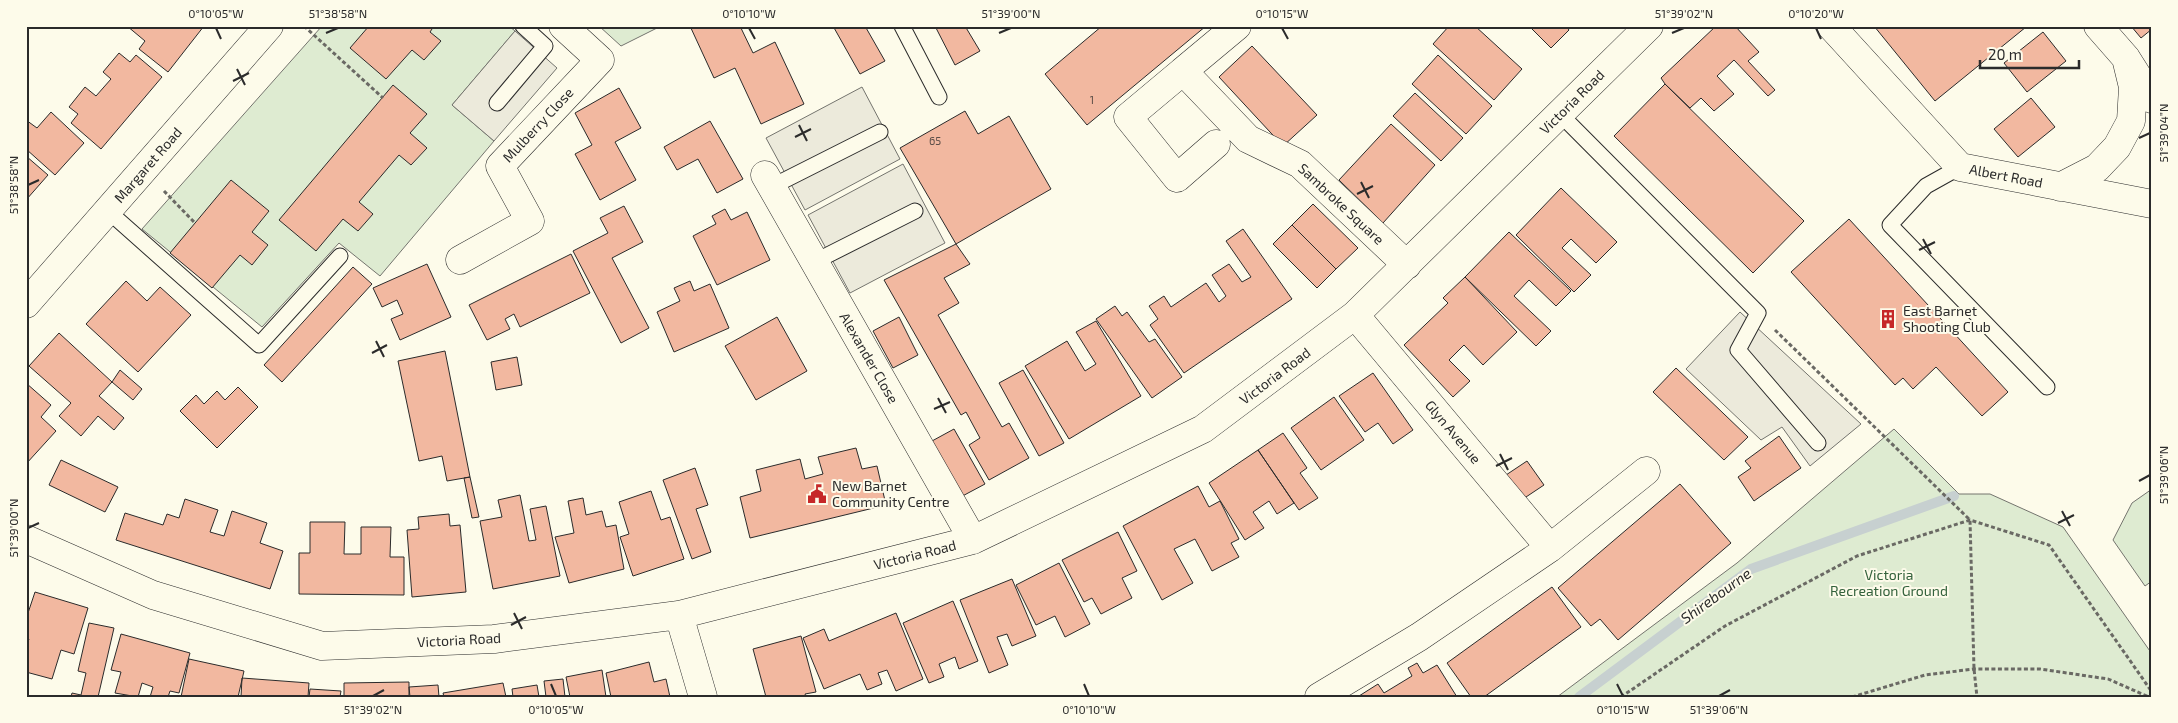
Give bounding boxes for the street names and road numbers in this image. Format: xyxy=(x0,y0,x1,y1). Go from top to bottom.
street label: Victoria Road xyxy=(1536,66,1607,137)
street label: Mulberry Close xyxy=(499,84,577,166)
street label: Margaret Road xyxy=(110,123,185,206)
street label: Sambroke Square xyxy=(1295,160,1388,248)
street label: Albert Road xyxy=(1968,160,2044,191)
street label: Alexander Close xyxy=(836,309,902,406)
street label: Victoria Road xyxy=(1236,343,1313,408)
street label: Glyn Avenue xyxy=(1422,396,1485,467)
street label: Victoria Road xyxy=(872,536,958,573)
street label: Victoria Road xyxy=(416,629,502,650)

